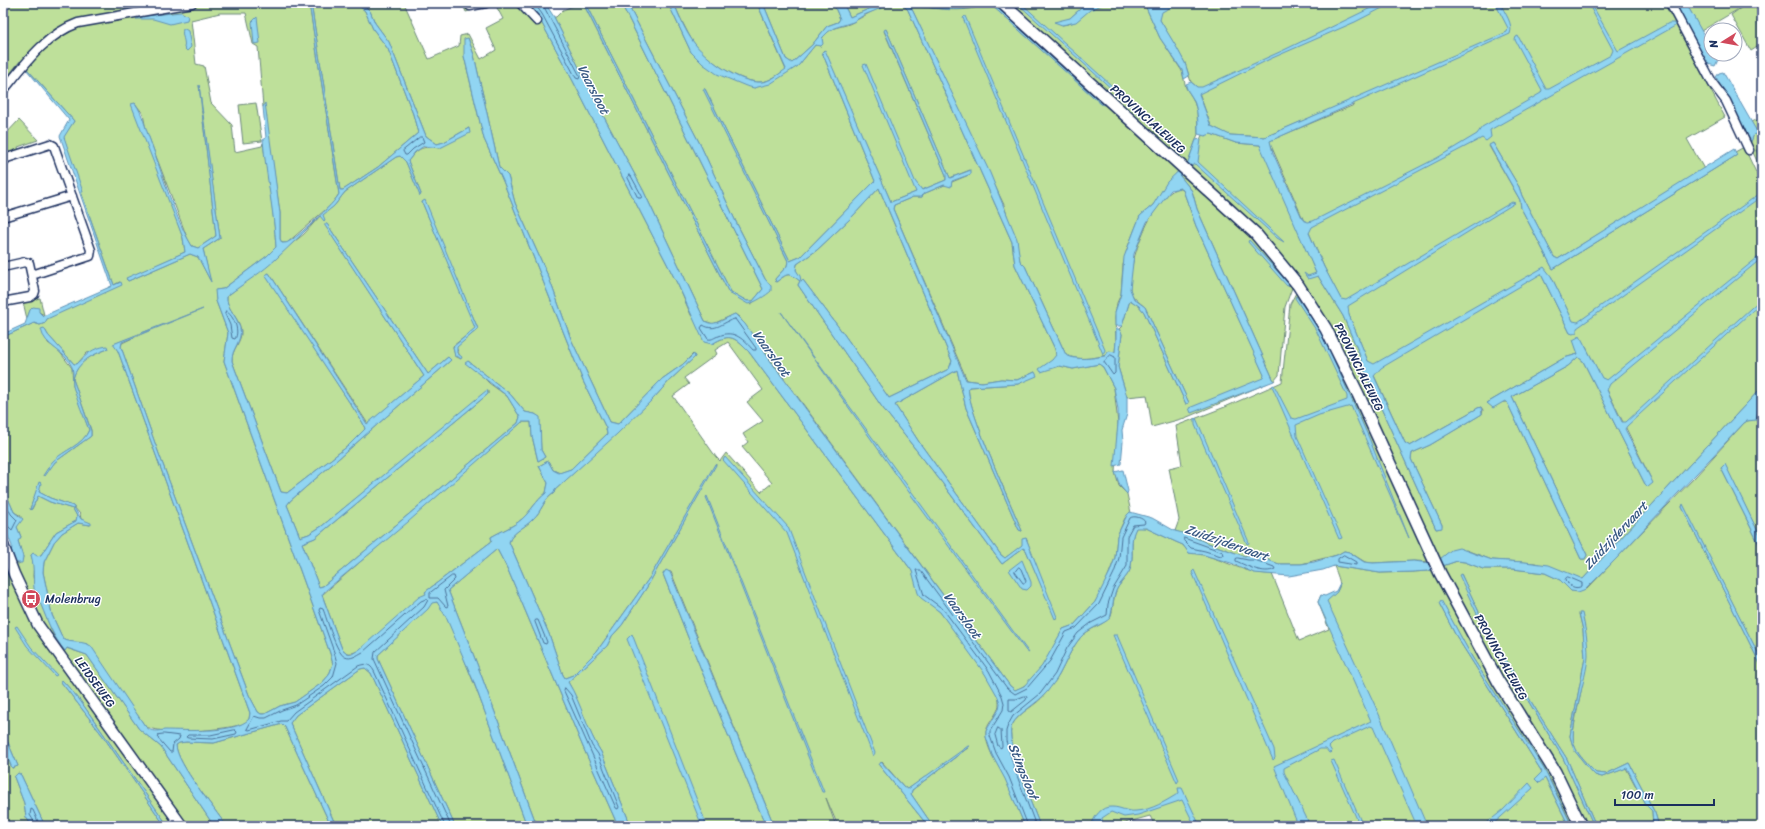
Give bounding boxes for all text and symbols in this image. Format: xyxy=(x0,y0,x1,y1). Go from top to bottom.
north arrow xyxy=(1703,22,1743,62)
text: N xyxy=(1704,38,1724,50)
water label: Vaarsloot xyxy=(571,60,617,119)
street label: PROVINCIALEWEG xyxy=(1105,79,1191,159)
street label: PROVINCIALEWEG xyxy=(1328,319,1390,415)
water label: Vaarsloot xyxy=(747,325,797,383)
water label: Zuidzijdervaart xyxy=(1577,495,1654,575)
water label: Zuidzijdervaart xyxy=(1182,517,1273,568)
water label: Vaarsloot xyxy=(938,587,988,645)
bus stop icon: Molenbrug xyxy=(20,588,42,610)
place label: Molenbrug xyxy=(45,588,101,610)
street label: PROVINCIALEWEG xyxy=(1468,610,1534,704)
street label: LEIDSEWEG xyxy=(69,651,121,713)
water label: Stingsloot xyxy=(1002,740,1046,805)
scale bar xyxy=(1615,781,1714,807)
text: 100 m xyxy=(1621,784,1654,806)

